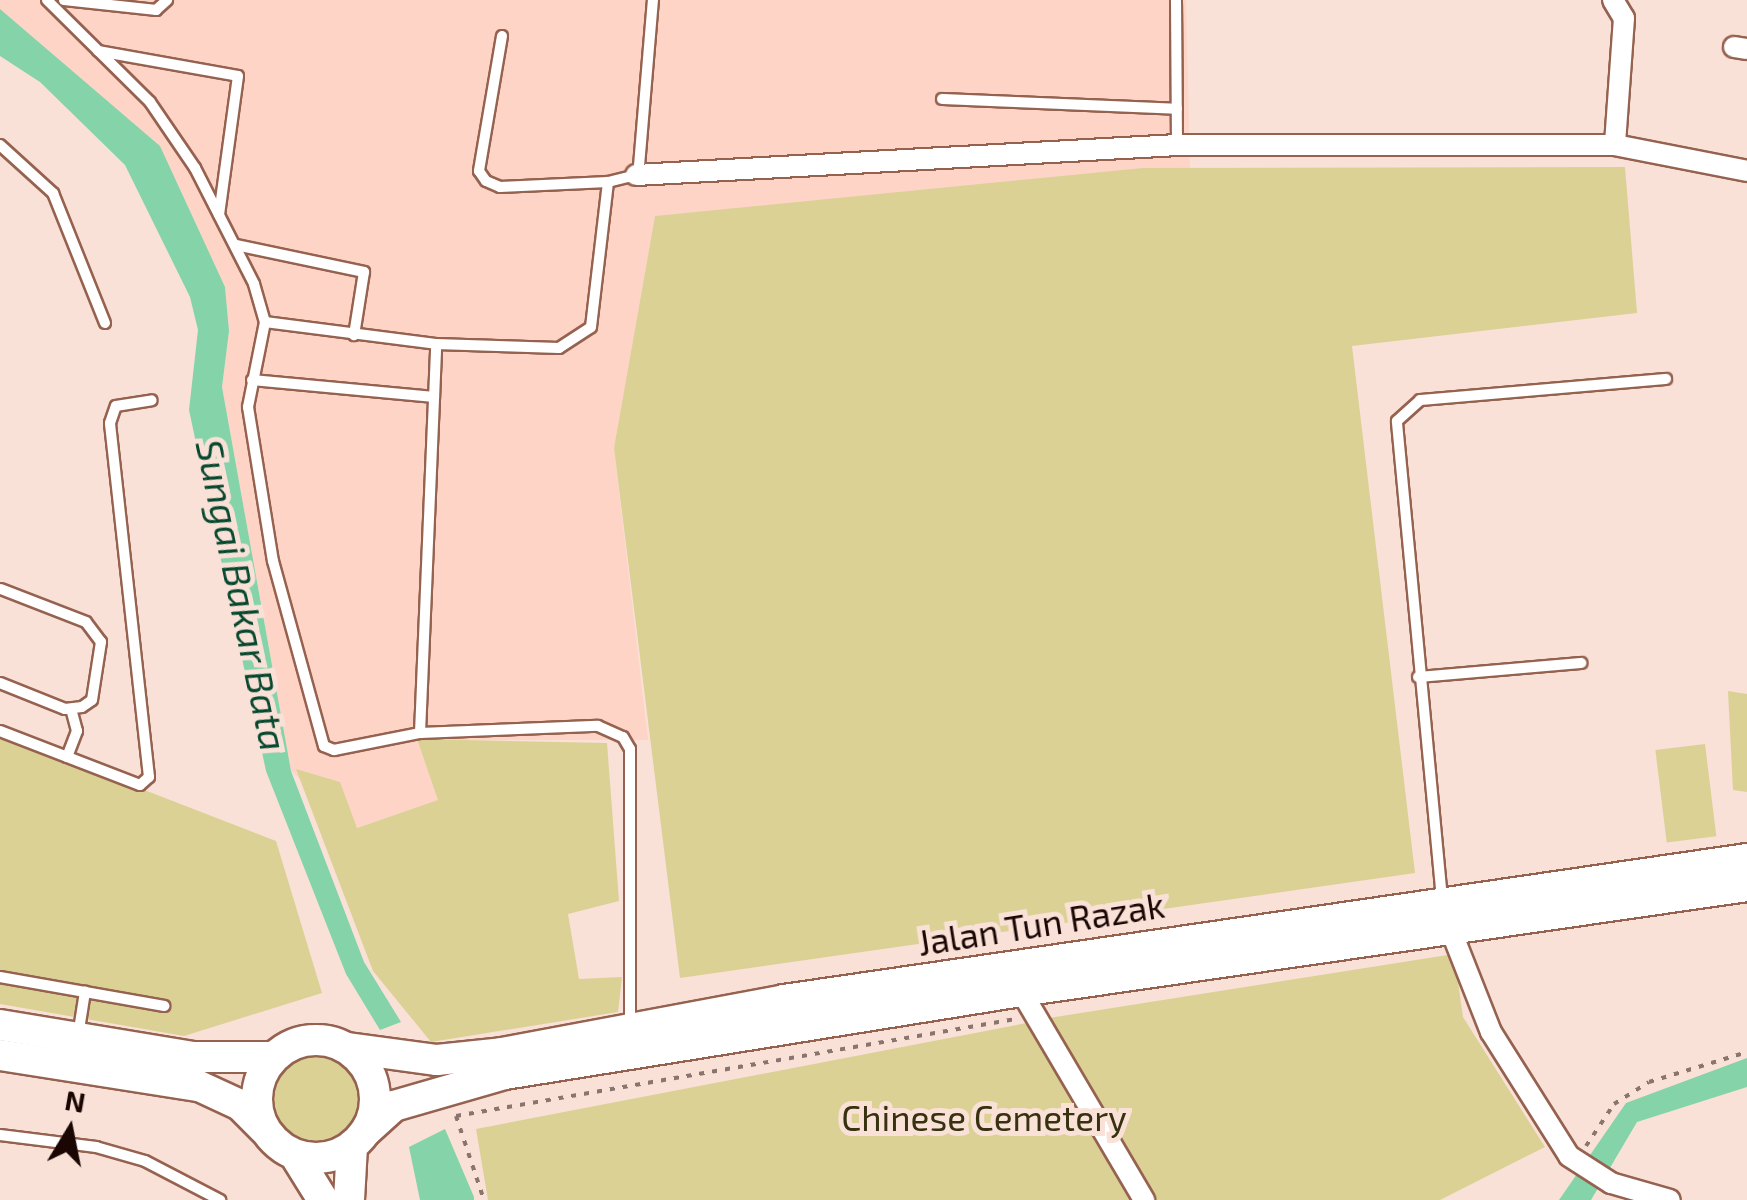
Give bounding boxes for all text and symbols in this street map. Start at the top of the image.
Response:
water label: Sungai Bakar Bata [187,435,297,755]
street label: Jalan Tun Razak [914,883,1168,963]
north arrow [20,1080,120,1180]
text: N [62,1082,88,1119]
park label: Chinese Cemetery [841,1096,1127,1138]

